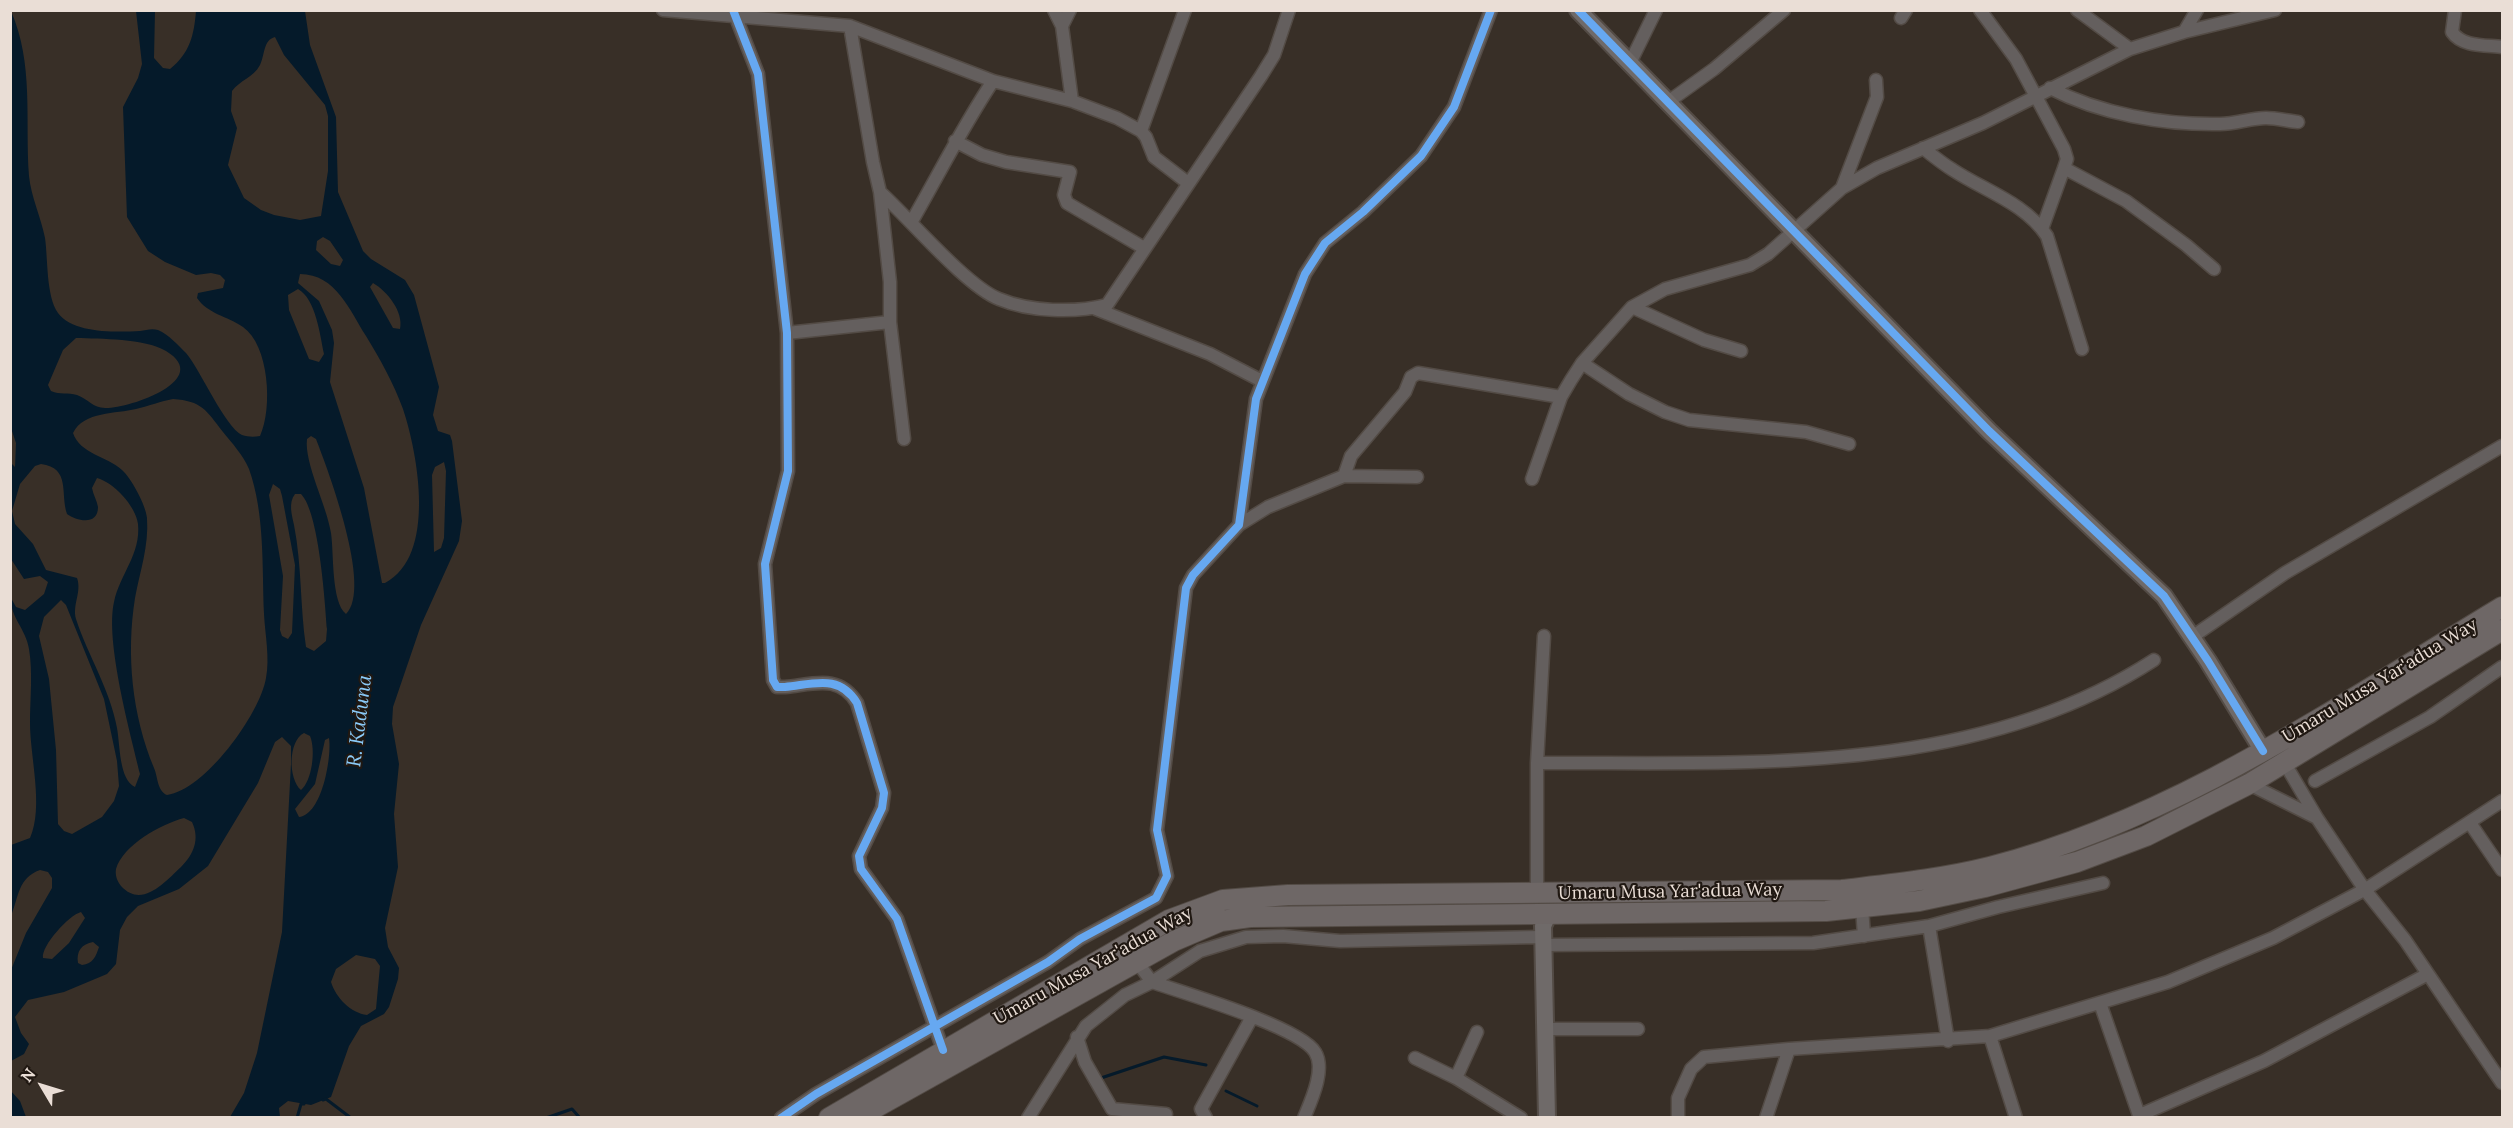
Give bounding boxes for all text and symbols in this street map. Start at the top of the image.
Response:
street label: Umaru Musa Yar'adua Way [2279,614,2481,748]
water label: R. Kaduna [342,674,378,768]
street label: Umaru Musa Yar'adua Way [1558,879,1782,905]
street label: Umaru Musa Yar'adua Way [990,902,1196,1030]
north arrow [12,1056,72,1116]
text: N [16,1064,40,1086]

